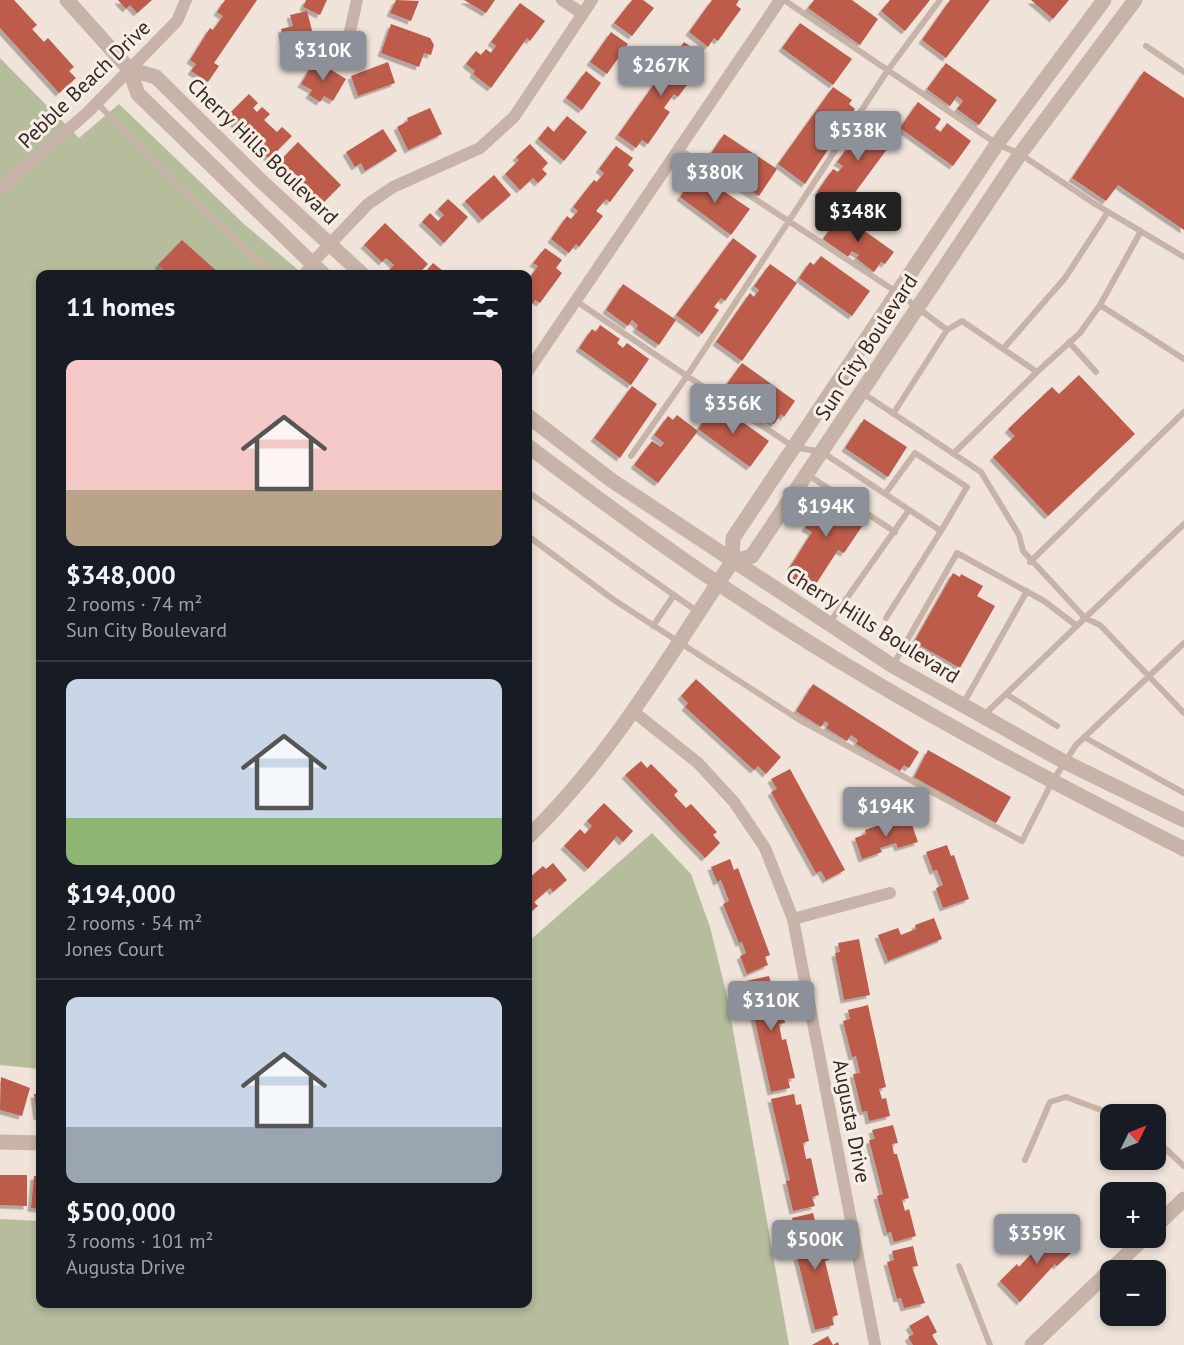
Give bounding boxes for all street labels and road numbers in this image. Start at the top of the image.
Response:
street label: Pebble Beach Drive [12,14,156,154]
street label: Cherry Hills Boulevard [182,72,344,230]
street label: Sun City Boulevard [809,269,923,425]
street label: Cherry Hills Boulevard [781,561,965,689]
street label: Augusta Drive [827,1057,877,1185]

